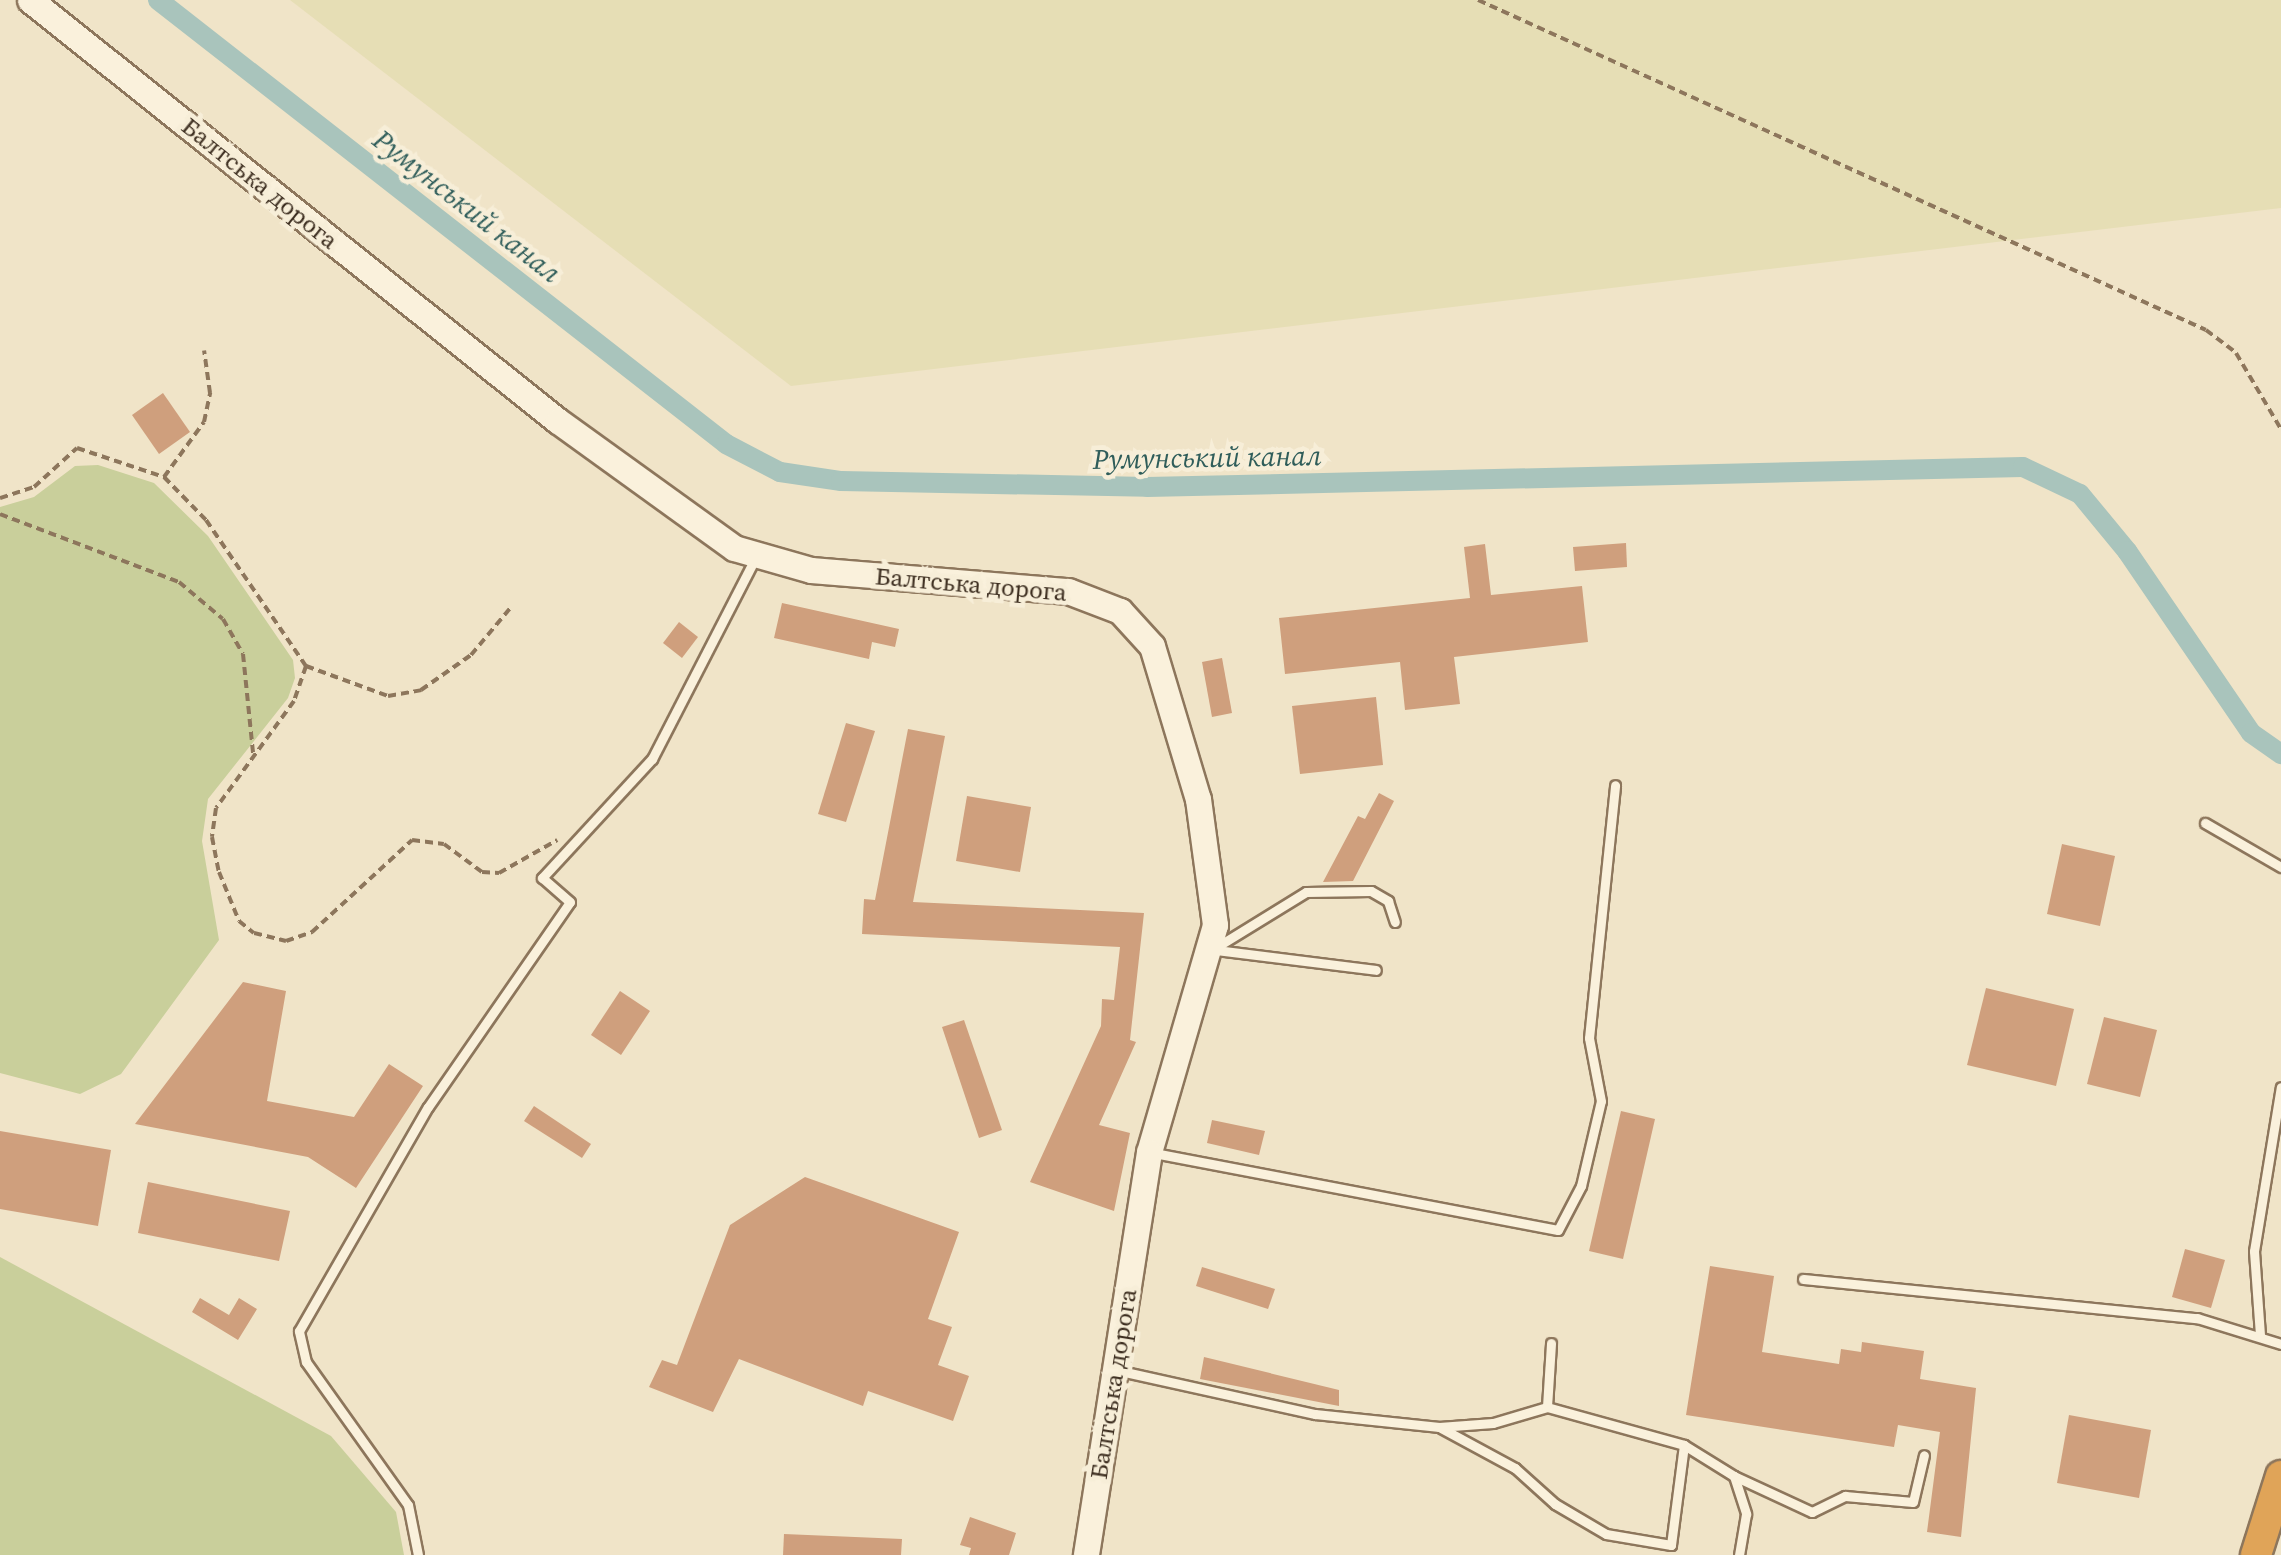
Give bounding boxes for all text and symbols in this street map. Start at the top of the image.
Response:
street label: Балтська дорога [176,111,344,255]
water label: Румунський канал [367,122,567,290]
water label: Румунський канал [1092,438,1322,476]
street label: Балтська дорога [874,561,1068,607]
street label: Балтська дорога [1083,1287,1143,1481]

